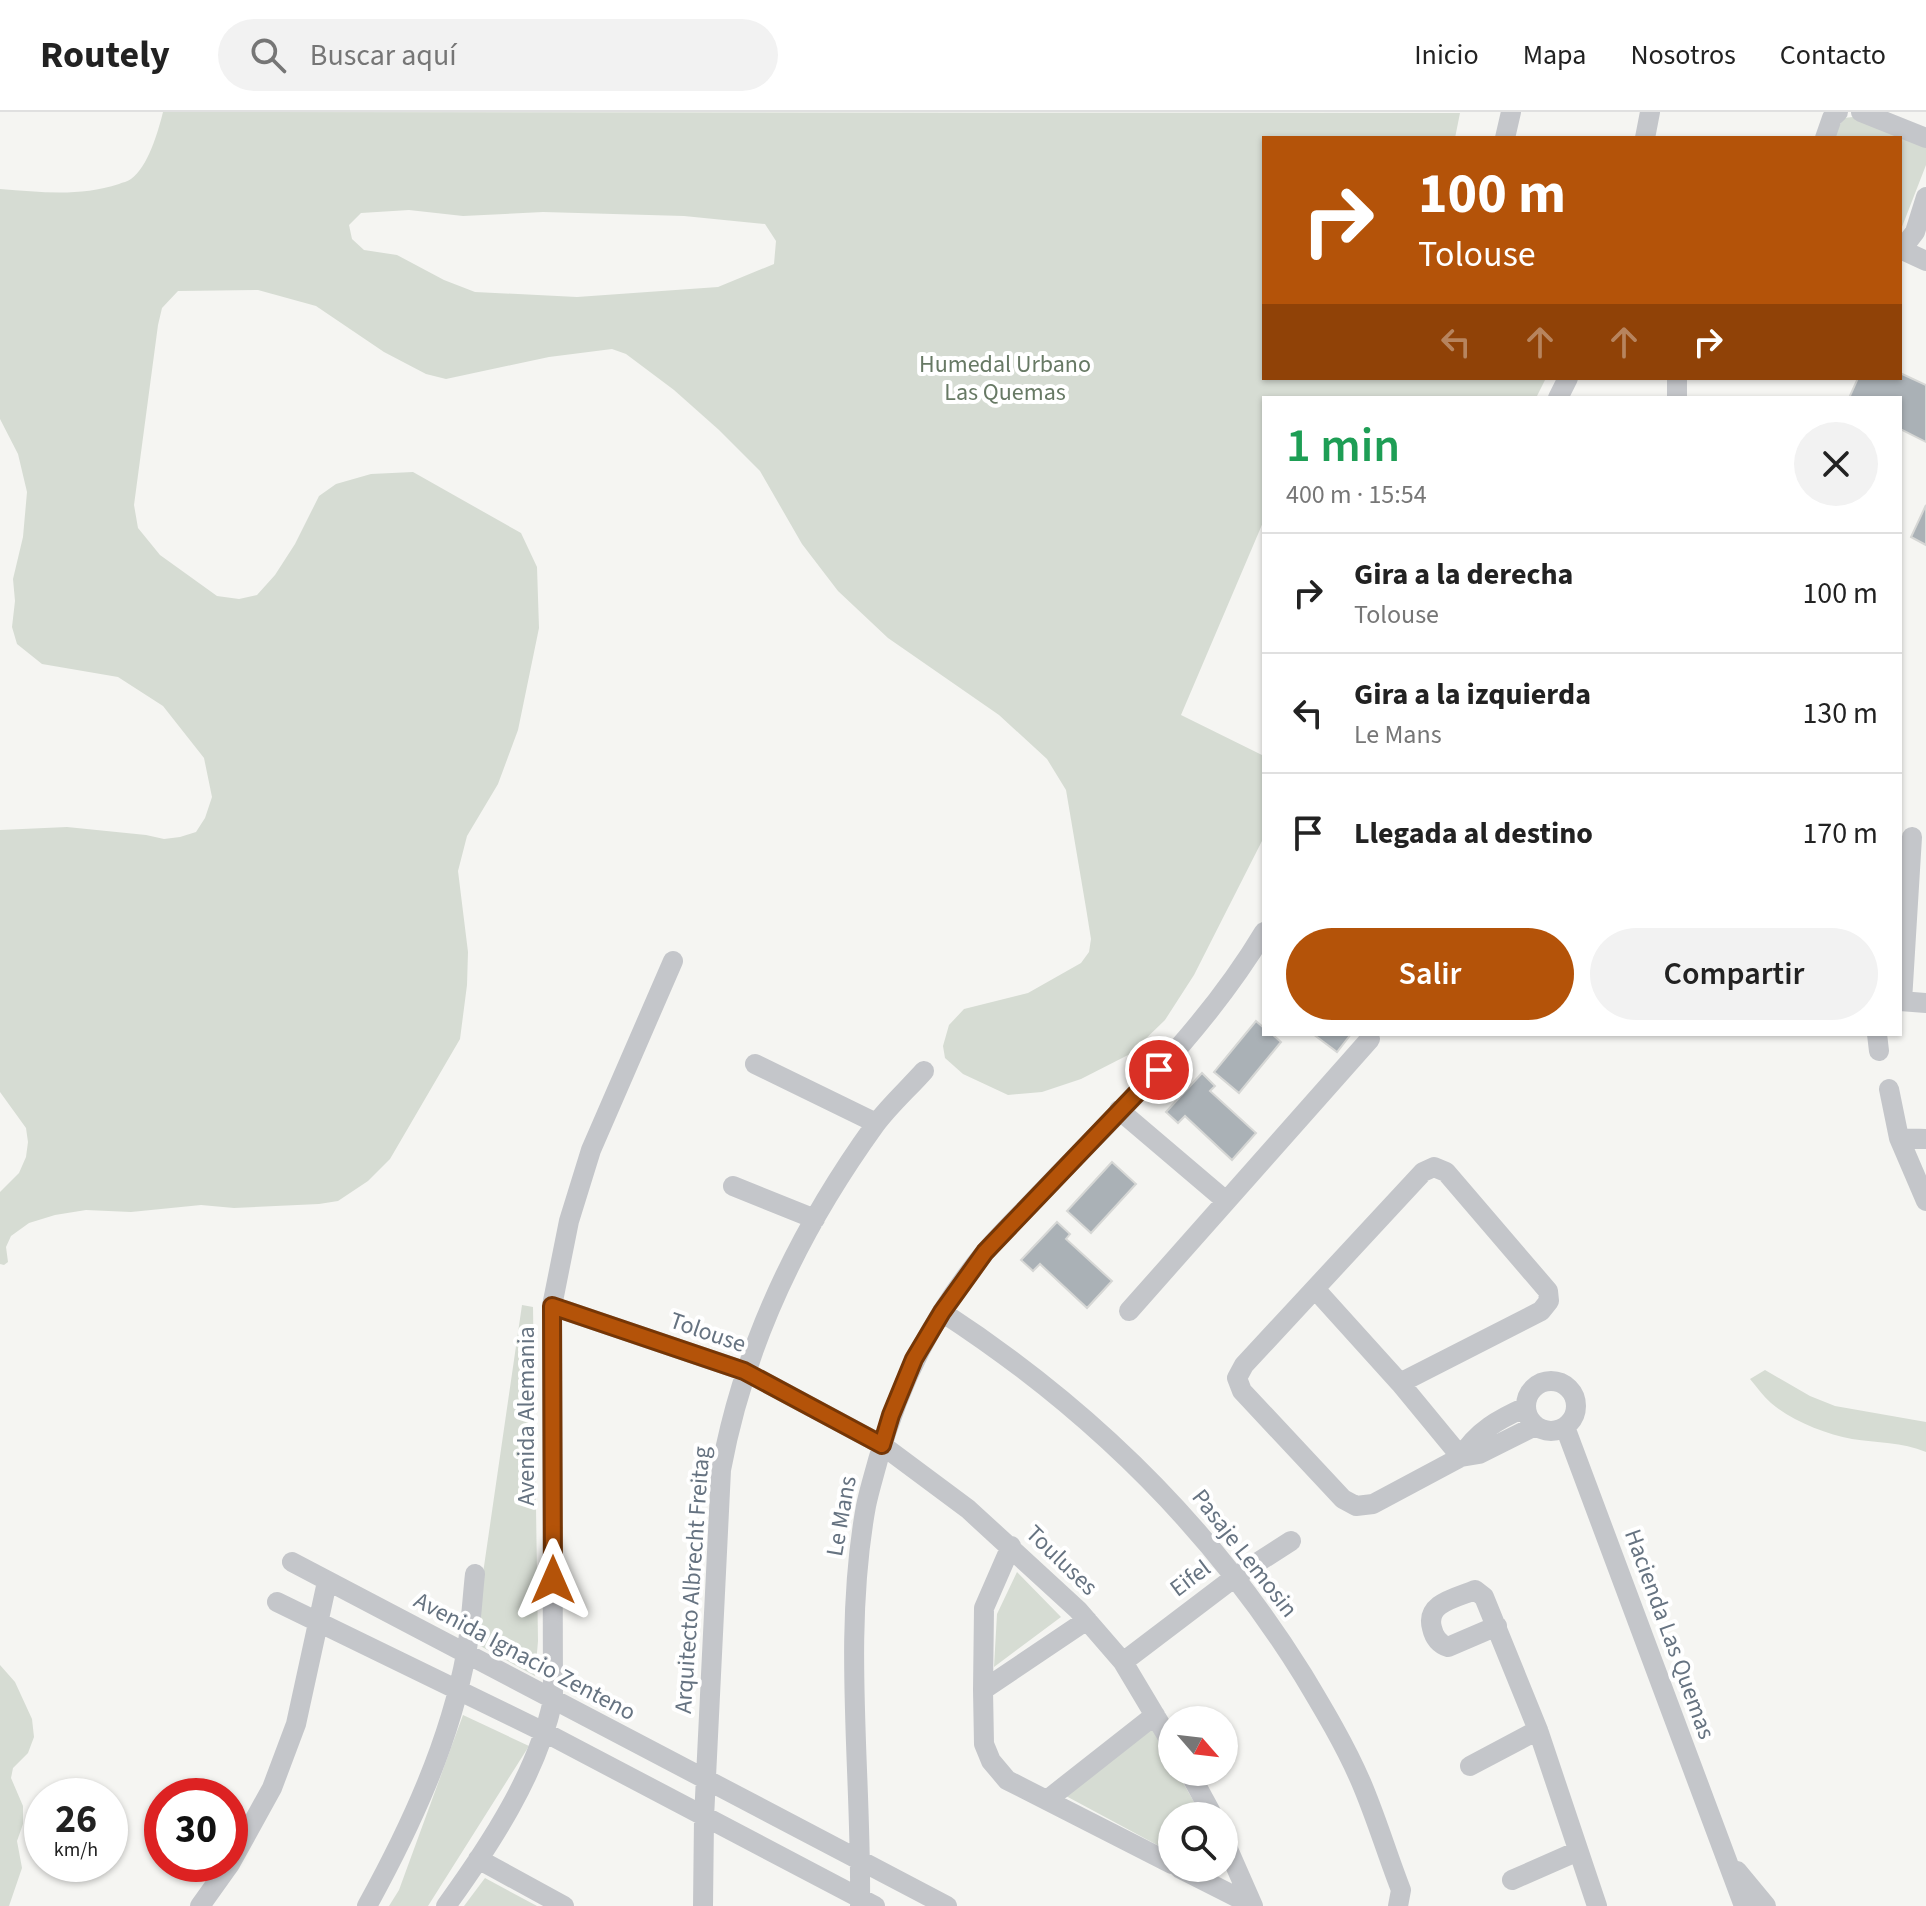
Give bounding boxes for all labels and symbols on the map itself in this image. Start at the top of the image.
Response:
park label: Humedal Urbano Las Quemas [919,347,1091,410]
pin [1125,1036,1193,1104]
street label: Tolouse [665,1303,751,1362]
street label: Avenida Alemania [509,1326,544,1506]
street label: Arquitecto Albrecht Freitag [666,1445,719,1715]
street label: Le Mans [817,1473,866,1559]
street label: Pasaje Lemosin [1183,1482,1306,1625]
street label: Touluses [1018,1517,1106,1604]
street label: Hacienda Las Quemas [1615,1524,1724,1744]
position arrow [511,1538,595,1622]
street label: Eifel [1162,1551,1218,1605]
street label: Avenida Ignacio Zenteno [408,1583,642,1730]
north arrow [1158,1706,1238,1786]
speed limit sign: 30 [144,1778,248,1882]

